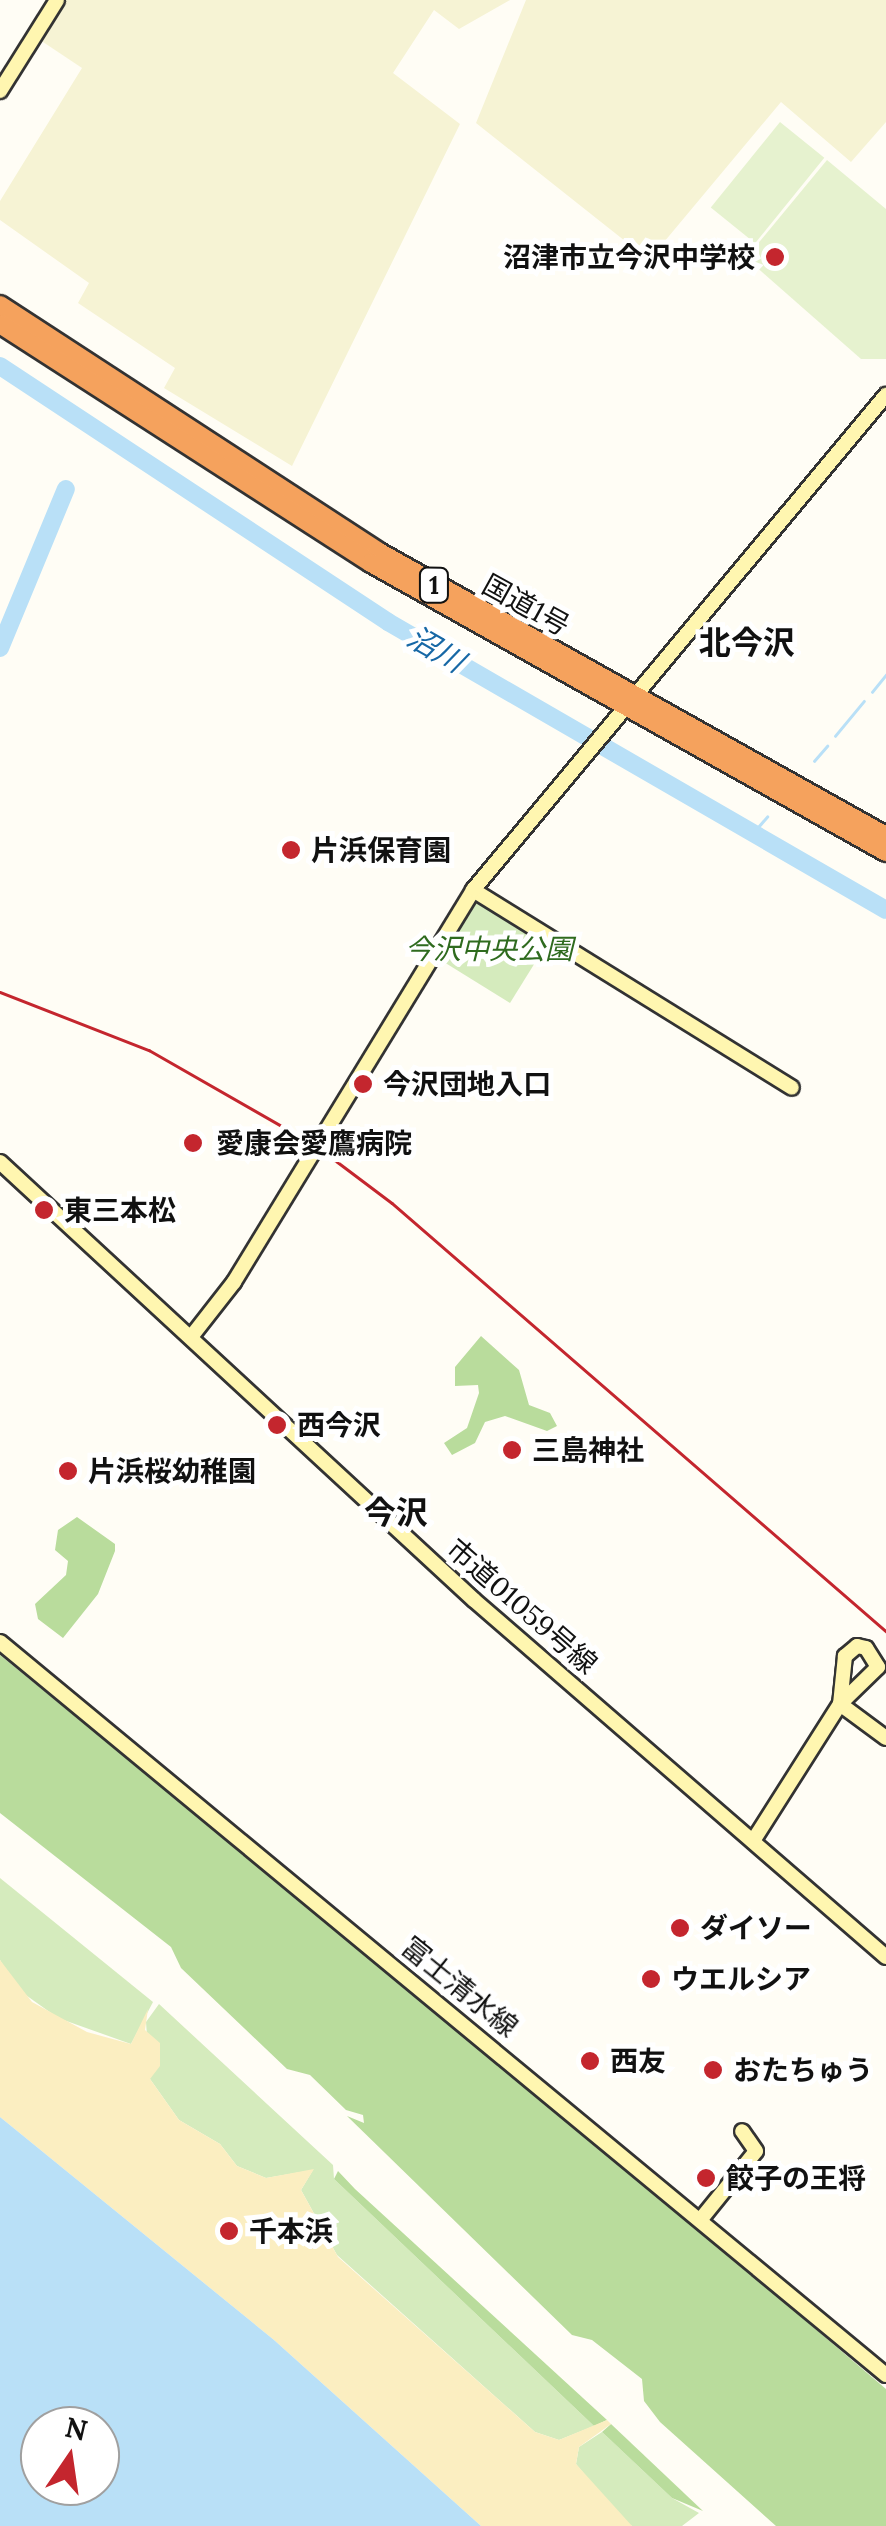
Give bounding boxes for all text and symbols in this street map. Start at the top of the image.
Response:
place label: 沼津市立今沢中学校 [503,240,755,274]
marker: 沼津市立今沢中学校 [764,246,786,268]
road number: 1 [416,565,452,605]
street label: 国道1号 [477,567,575,643]
water label: 沼川 [401,618,471,680]
district label: 北今沢 [699,624,795,662]
place label: 片浜保育園 [311,833,451,867]
marker: 片浜保育園 [280,839,302,861]
park label: 今沢中央公園 [405,932,573,966]
place label: 今沢団地入口 [383,1067,551,1101]
marker: 今沢団地入口 [352,1073,374,1095]
place label: 愛康会愛鷹病院 [216,1126,412,1160]
marker: 愛康会愛鷹病院 [180,1130,206,1156]
place label: 東三本松 [64,1193,176,1227]
marker: 東三本松 [33,1199,55,1221]
place label: 西今沢 [297,1408,381,1442]
marker: 西今沢 [266,1414,288,1436]
place label: 三島神社 [532,1433,644,1467]
marker: 三島神社 [501,1439,523,1461]
place label: 片浜桜幼稚園 [88,1454,256,1488]
marker: 片浜桜幼稚園 [57,1460,79,1482]
district label: 今沢 [364,1494,428,1532]
street label: 市道01059号線 [440,1532,604,1680]
place label: ダイソー [700,1911,812,1945]
marker: ダイソー [669,1917,691,1939]
street label: 富士清水線 [395,1930,525,2044]
place label: ウエルシア [671,1962,811,1996]
marker: ウエルシア [640,1968,662,1990]
place label: 西友 [610,2044,666,2078]
marker: 西友 [579,2050,601,2072]
place label: おたちゅう [733,2053,873,2087]
marker: おたちゅう [702,2059,724,2081]
place label: 餃子の王将 [726,2161,866,2195]
marker: 餃子の王将 [695,2167,717,2189]
place label: 千本浜 [249,2214,333,2248]
marker: 千本浜 [218,2220,240,2242]
north arrow [20,2406,120,2506]
text: N [62,2409,91,2449]

